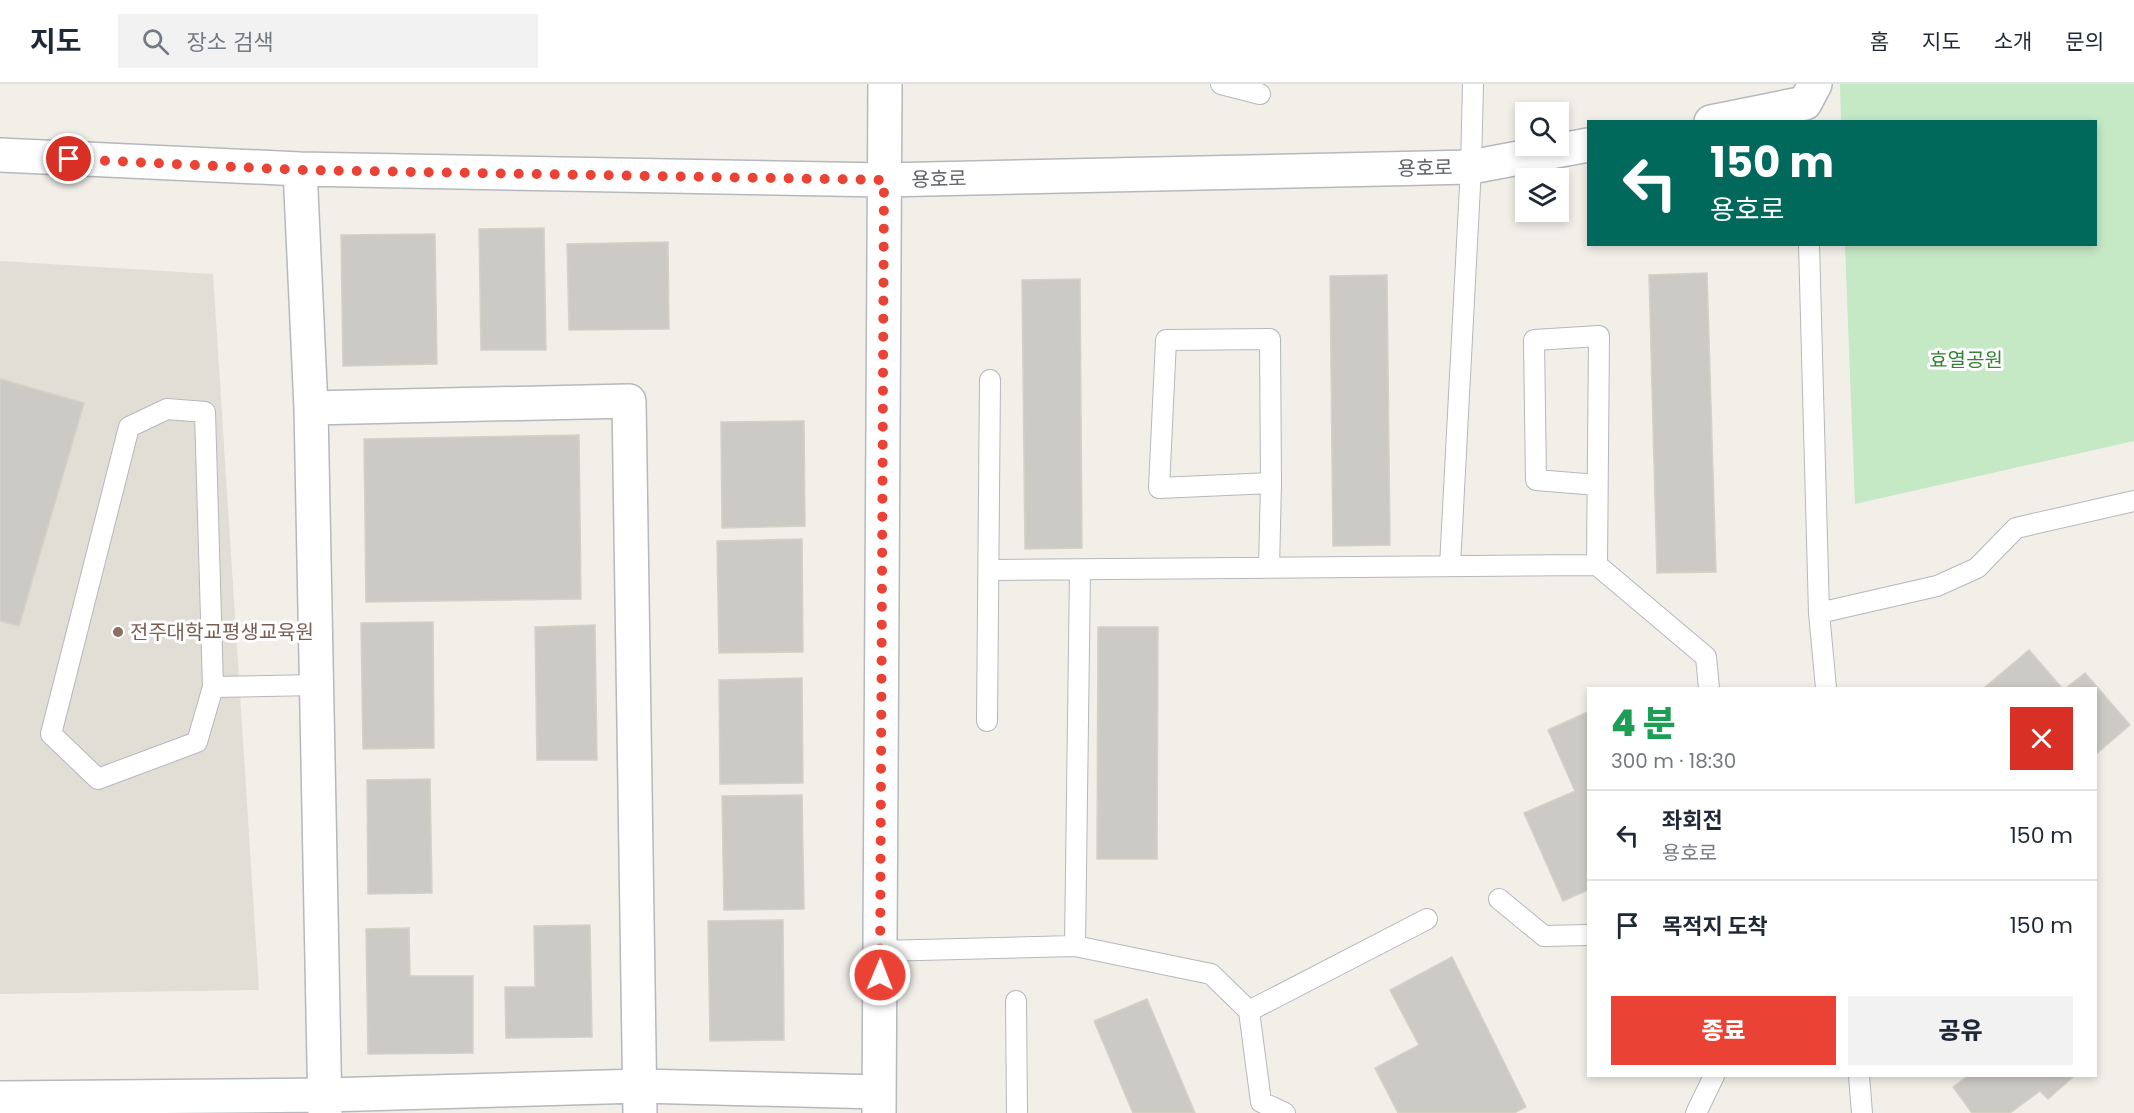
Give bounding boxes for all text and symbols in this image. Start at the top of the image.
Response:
search box [118,14,538,68]
text: 지도 [30,22,82,61]
icon: search [139,25,172,58]
text: 장소 검색 [187,27,273,58]
text: 홈 [1870,27,1889,56]
text: 지도 [1922,27,1961,56]
text: 소개 [1994,27,2032,56]
text: 문의 [2065,27,2104,56]
map controls [1515,102,1569,222]
button: search [1515,102,1569,156]
pin [43,133,94,184]
text: 150 m [1710,133,1834,192]
icon: arrive [52,142,85,175]
icon: left [1611,144,1689,222]
street label: 용호로 [1397,154,1453,182]
street label: 용호로 [911,165,967,193]
button: layers [1515,168,1569,222]
text: 용호로 [1710,191,1785,228]
park label: 효열공원 [1929,346,2003,374]
place label: 전주대학교평생교육원 [130,618,314,646]
marker: 전주대학교평생교육원 [111,625,125,639]
text: 4 분 [1611,698,1676,749]
button: close [2010,707,2073,770]
text: 300 m · 18:30 [1611,747,1736,775]
text: 좌회전 [1662,805,1723,836]
icon: left [1611,819,1644,852]
text: 150 m [2010,820,2073,851]
text: 용호로 [1662,839,1717,867]
icon: arrive [1611,909,1644,942]
text: 150 m [2010,910,2073,941]
text: 목적지 도착 [1662,911,1768,942]
position arrow [848,943,912,1007]
button: 종료 [1611,996,1836,1065]
button: 공유 [1848,996,2073,1065]

